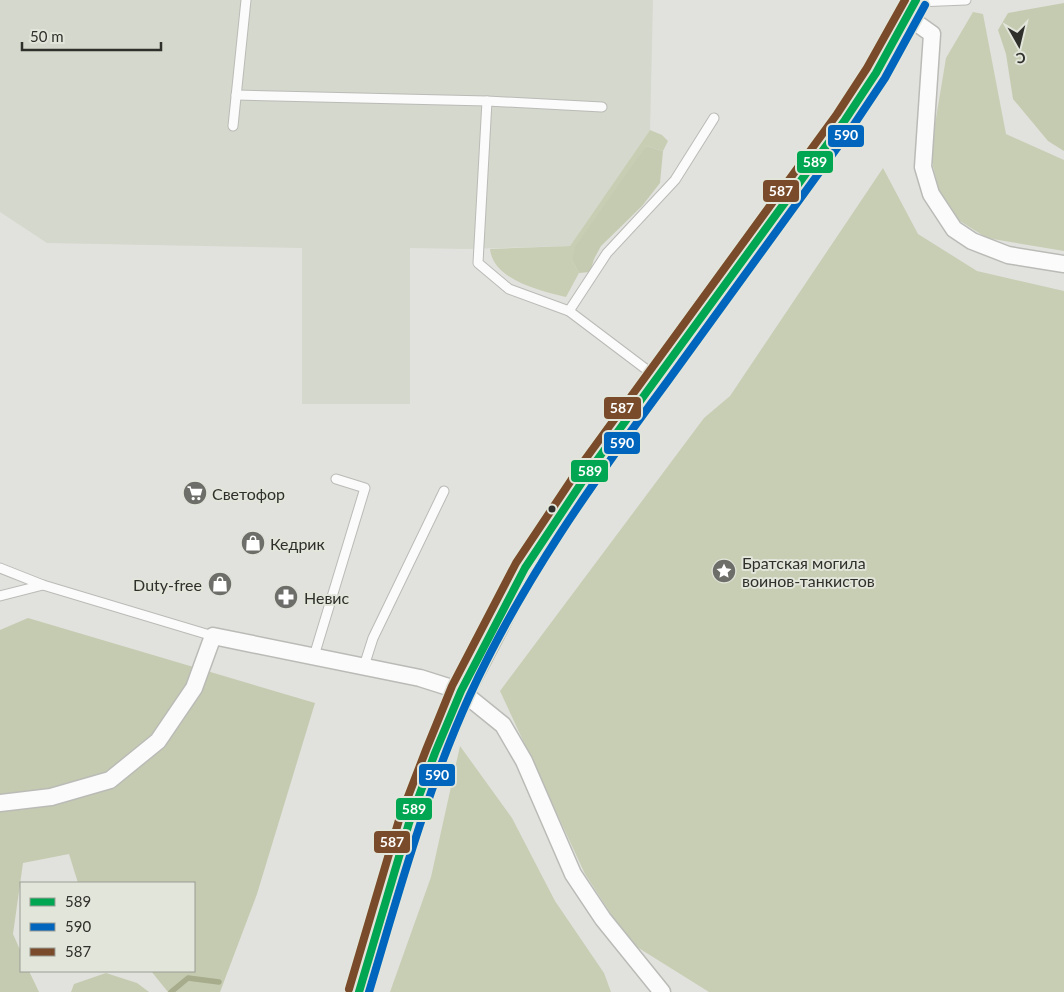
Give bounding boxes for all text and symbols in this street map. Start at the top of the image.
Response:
scale bar [22,20,161,52]
north arrow [994,20,1044,70]
text: 50 m [30,27,64,45]
text: С [1014,49,1027,68]
line badge: 590 [827,124,865,148]
text: 590 [834,126,858,143]
line badge: 589 [796,150,834,174]
text: 589 [803,153,827,170]
line badge: 587 [762,179,800,203]
text: 587 [769,182,793,199]
line badge: 587 [603,396,642,420]
text: 587 [610,399,634,416]
line badge: 590 [603,431,641,455]
text: 590 [610,434,634,451]
line badge: 589 [570,459,609,483]
text: 589 [578,462,602,479]
supermarket icon: Светофор [182,480,208,506]
place label: Светофор [212,484,285,503]
unlabelled marker [547,504,557,514]
shop icon: Кедрик [240,530,266,556]
place label: Кедрик [270,534,326,553]
place label: Братская могила воинов-танкистов [742,553,875,590]
place icon: Братская могила воинов-танкистов [711,558,737,584]
shop icon: Duty-free [207,571,233,597]
place label: Duty-free [133,575,202,594]
pharmacy icon: Невис [273,584,299,610]
place label: Невис [304,588,350,607]
line badge: 590 [418,763,456,787]
text: 590 [425,766,449,783]
line badge: 589 [395,797,433,821]
text: 589 [402,800,426,817]
line badge: 587 [373,830,411,854]
text: 587 [380,833,404,850]
legend [20,882,195,972]
text: 589 [65,892,91,910]
text: 590 [65,917,91,935]
text: 587 [65,942,91,960]

